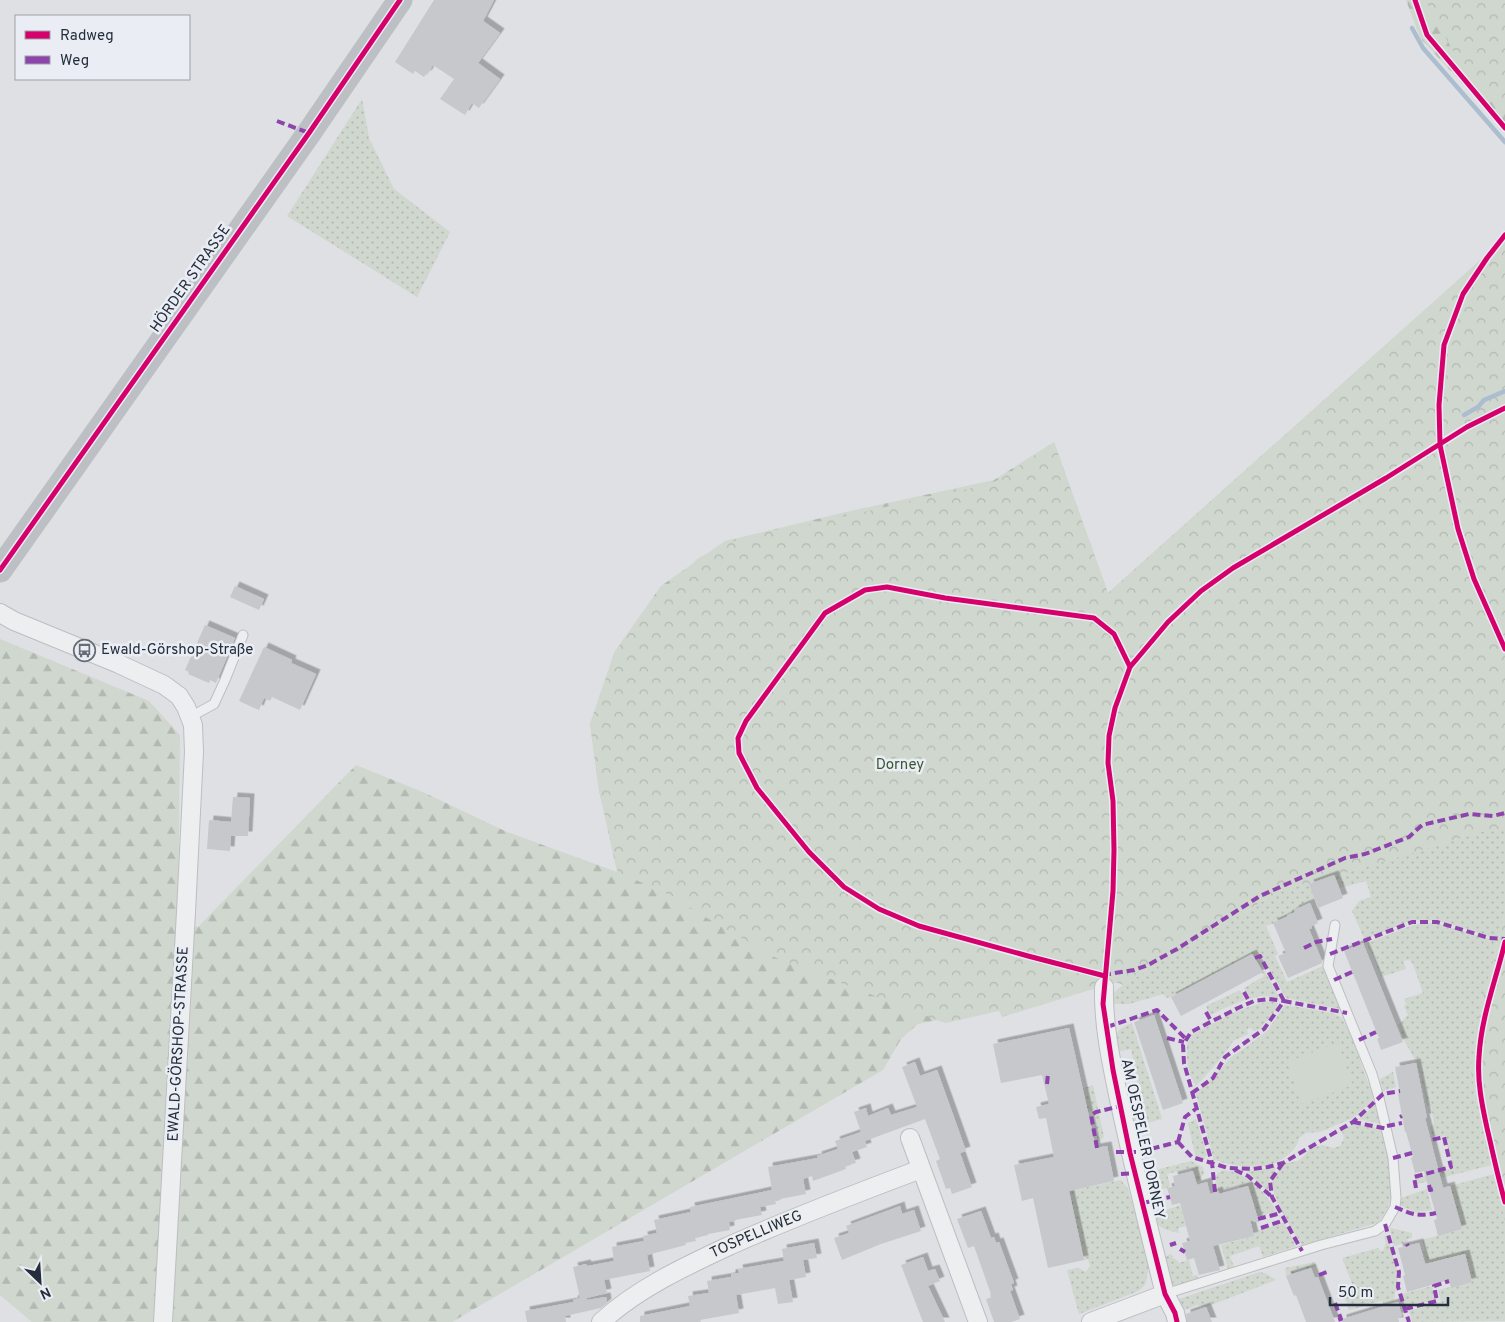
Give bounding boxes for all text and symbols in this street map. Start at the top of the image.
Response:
legend [15,15,190,80]
text: Radweg [60,27,114,46]
text: Weg [60,52,89,71]
street label: HÖRDER STRASSE [146,221,235,337]
bus stop icon: Ewald-Görshop-Straße [73,638,97,662]
place label: Ewald-Görshop-Straße [101,641,253,660]
park label: Dorney [876,756,924,775]
street label: EWALD-GÖRSHOP-STRASSE [163,946,194,1142]
street label: AM OESPELER DORNEY [1116,1057,1168,1221]
street label: TOSPELLIWEG [707,1206,805,1263]
north arrow [15,1257,65,1307]
scale bar [1330,1274,1448,1306]
text: N [37,1283,53,1302]
text: 50 m [1338,1284,1373,1303]

